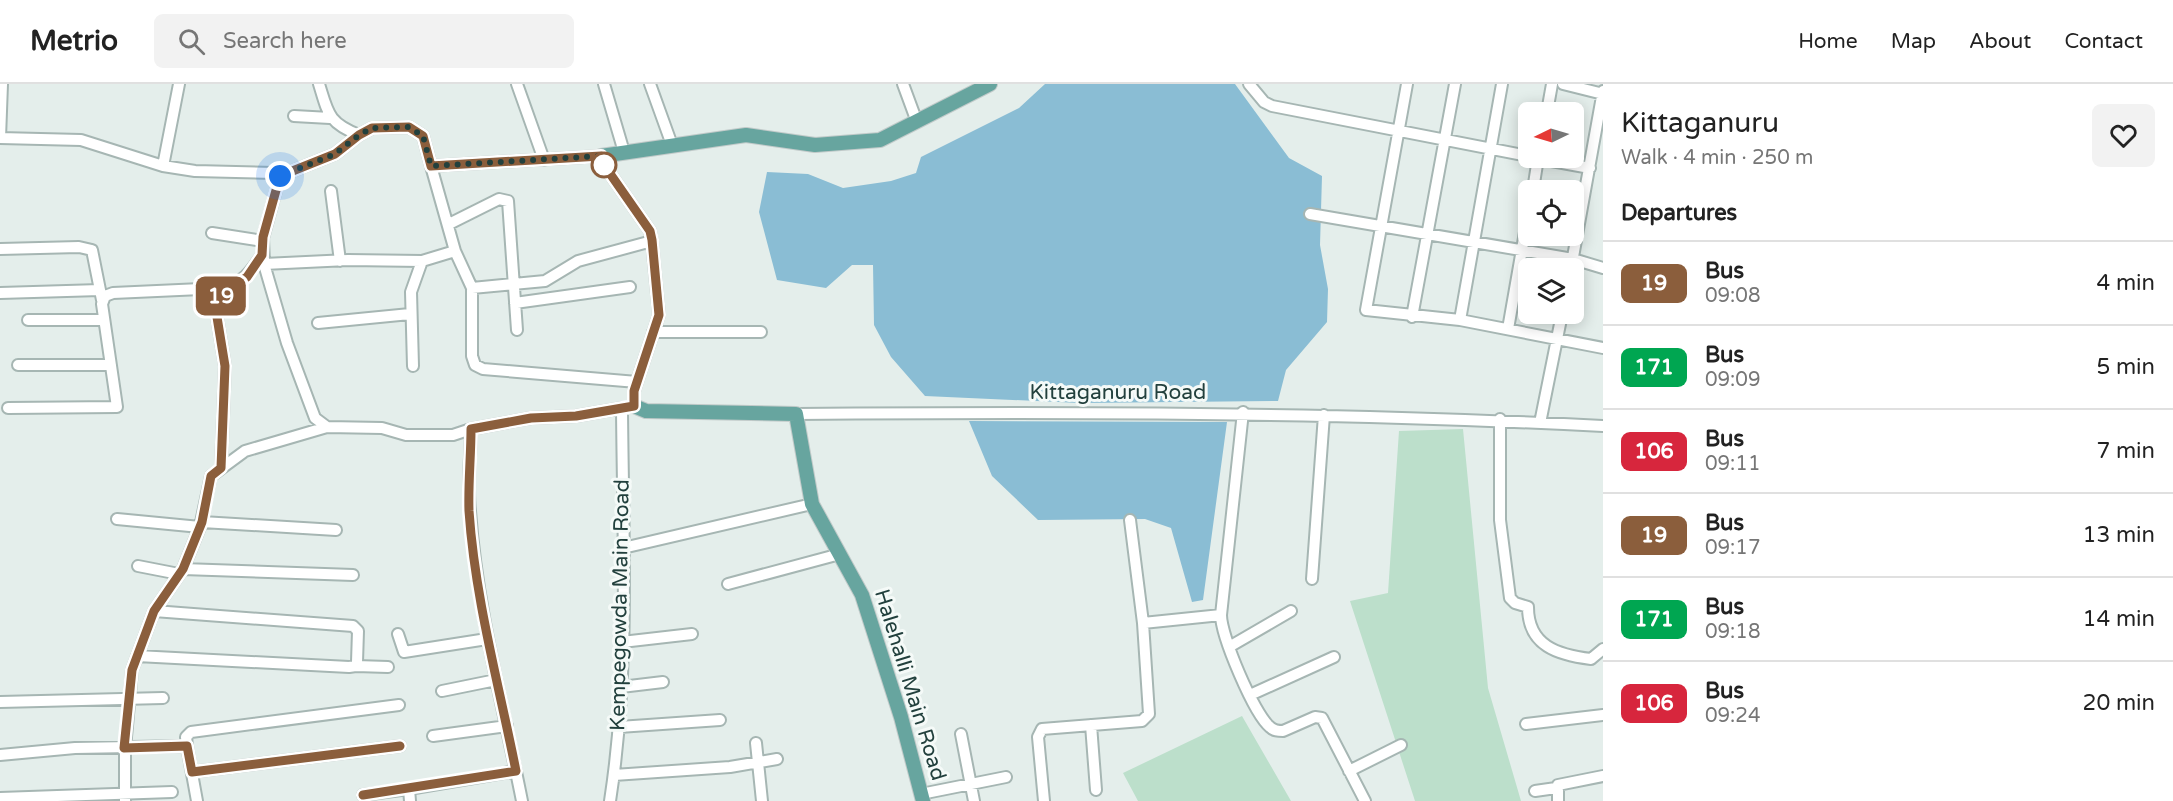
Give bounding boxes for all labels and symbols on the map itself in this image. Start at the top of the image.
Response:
north arrow [1518,102,1584,168]
unlabelled marker [591,152,617,178]
your location [265,161,295,191]
line badge: 19 [194,276,248,316]
street label: Kittaganuru Road [1030,380,1206,405]
street label: Kempegowda Main Road [605,479,635,731]
street label: Halehalli Main Road [869,586,951,784]

